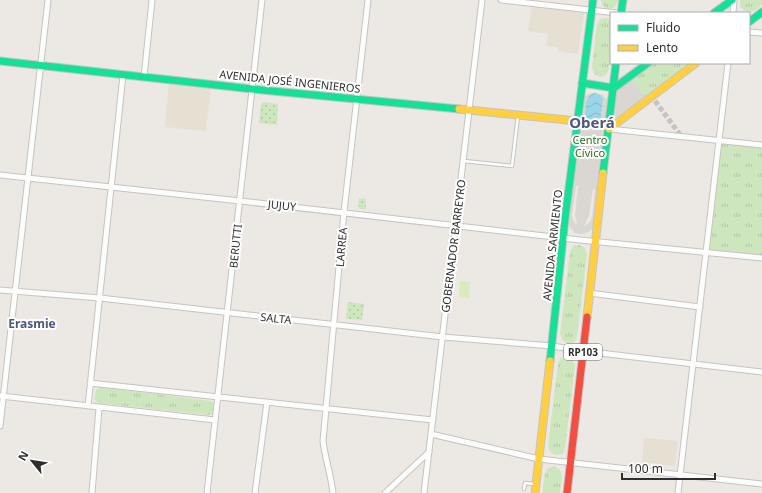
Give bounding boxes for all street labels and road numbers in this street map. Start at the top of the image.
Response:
street label: AVENIDA JOSÉ INGENIEROS [219,66,361,96]
street label: GOBERNADOR BARREYRO [437,179,469,313]
street label: AVENIDA SARMIENTO [539,189,565,301]
street label: JUJUY [266,196,298,214]
street label: BERUTTI [225,223,245,269]
street label: LARREA [332,226,350,267]
street label: SALTA [260,309,293,327]
road number: RP103 [564,344,602,360]

